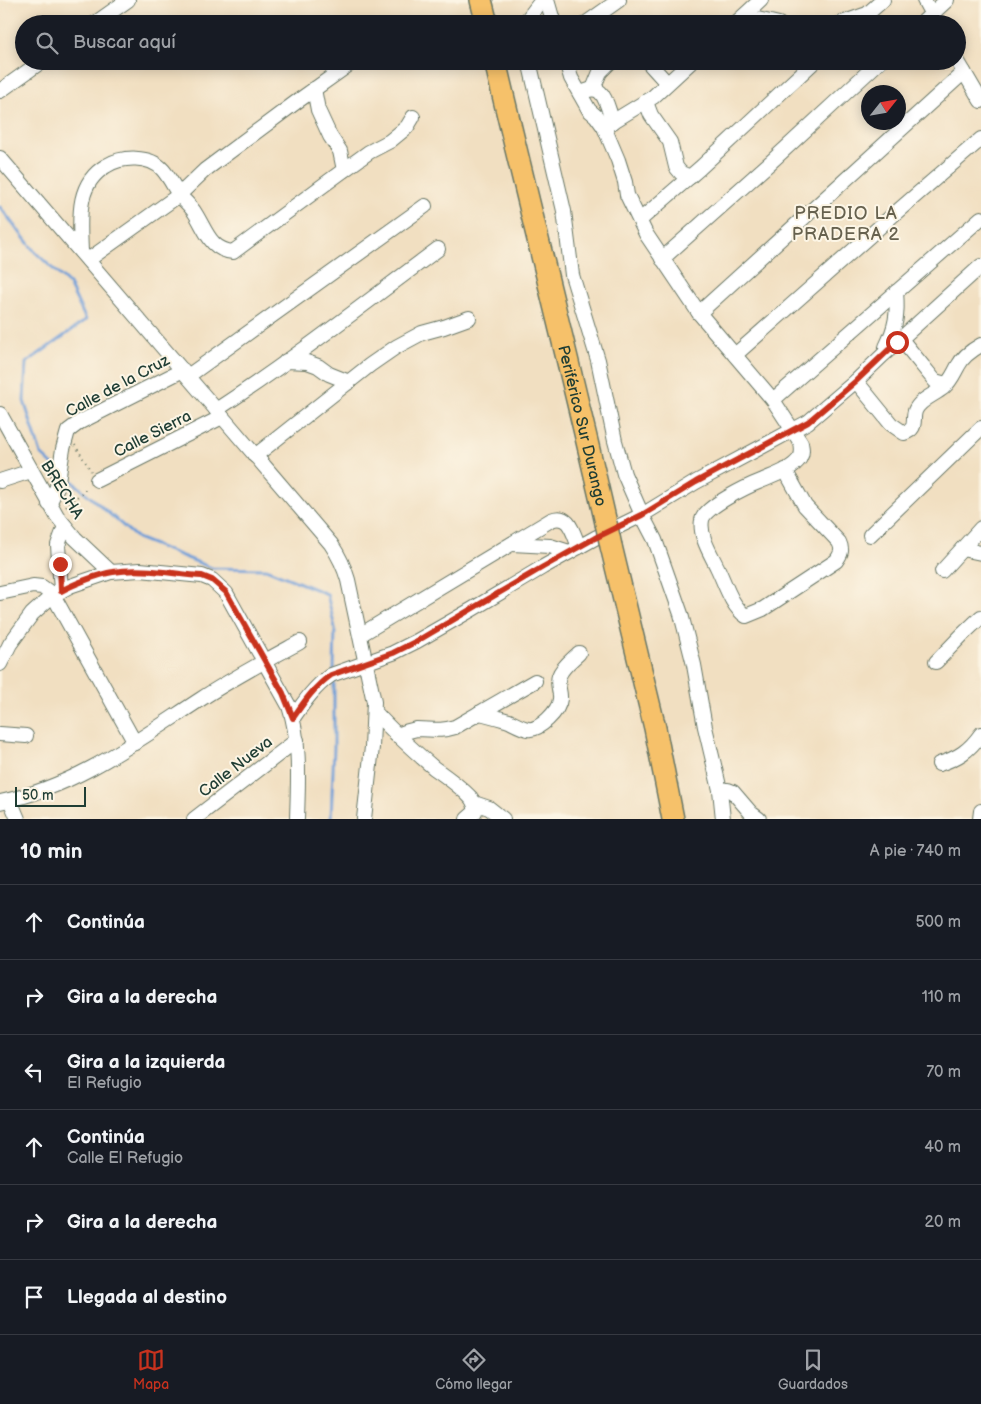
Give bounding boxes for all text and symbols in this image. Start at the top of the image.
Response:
search box [15,15,966,70]
icon: search [33,29,61,57]
text: Buscar aquí [73,31,176,54]
north arrow [861,85,906,130]
district label: PREDIO LA PRADERA 2 [792,203,900,245]
route start [886,331,909,354]
street label: Periférico Sur Durango [553,343,610,508]
street label: Calle de la Cruz [63,351,173,422]
street label: Calle Sierra [111,407,194,462]
street label: BRECHA [36,457,87,523]
route end [49,553,72,576]
street label: Calle Nueva [195,733,277,802]
scale bar [15,784,86,807]
text: 50 m [22,787,54,804]
text: 10 min [20,839,82,864]
text: A pie · 740 m [870,842,961,861]
icon: ahead [20,908,48,936]
text: Continúa [67,911,145,934]
text: 500 m [915,913,961,932]
icon: right [20,983,48,1011]
text: Gira a la derecha [67,986,217,1009]
text: 110 m [922,988,961,1007]
text: Gira a la izquierda [67,1051,225,1074]
icon: left [20,1058,48,1086]
text: 70 m [926,1063,961,1082]
text: El Refugio [67,1074,142,1093]
text: Continúa [67,1126,145,1149]
icon: ahead [20,1133,48,1161]
text: 40 m [924,1138,961,1157]
text: Calle El Refugio [67,1149,183,1168]
icon: right [20,1208,48,1236]
text: Gira a la derecha [67,1211,217,1234]
text: 20 m [925,1213,961,1232]
icon: arrive [20,1283,48,1311]
text: Llegada al destino [67,1286,227,1309]
tab: Mapa [133,1346,169,1393]
tab: Cómo llegar [435,1346,512,1393]
tab: Guardados [778,1346,848,1393]

